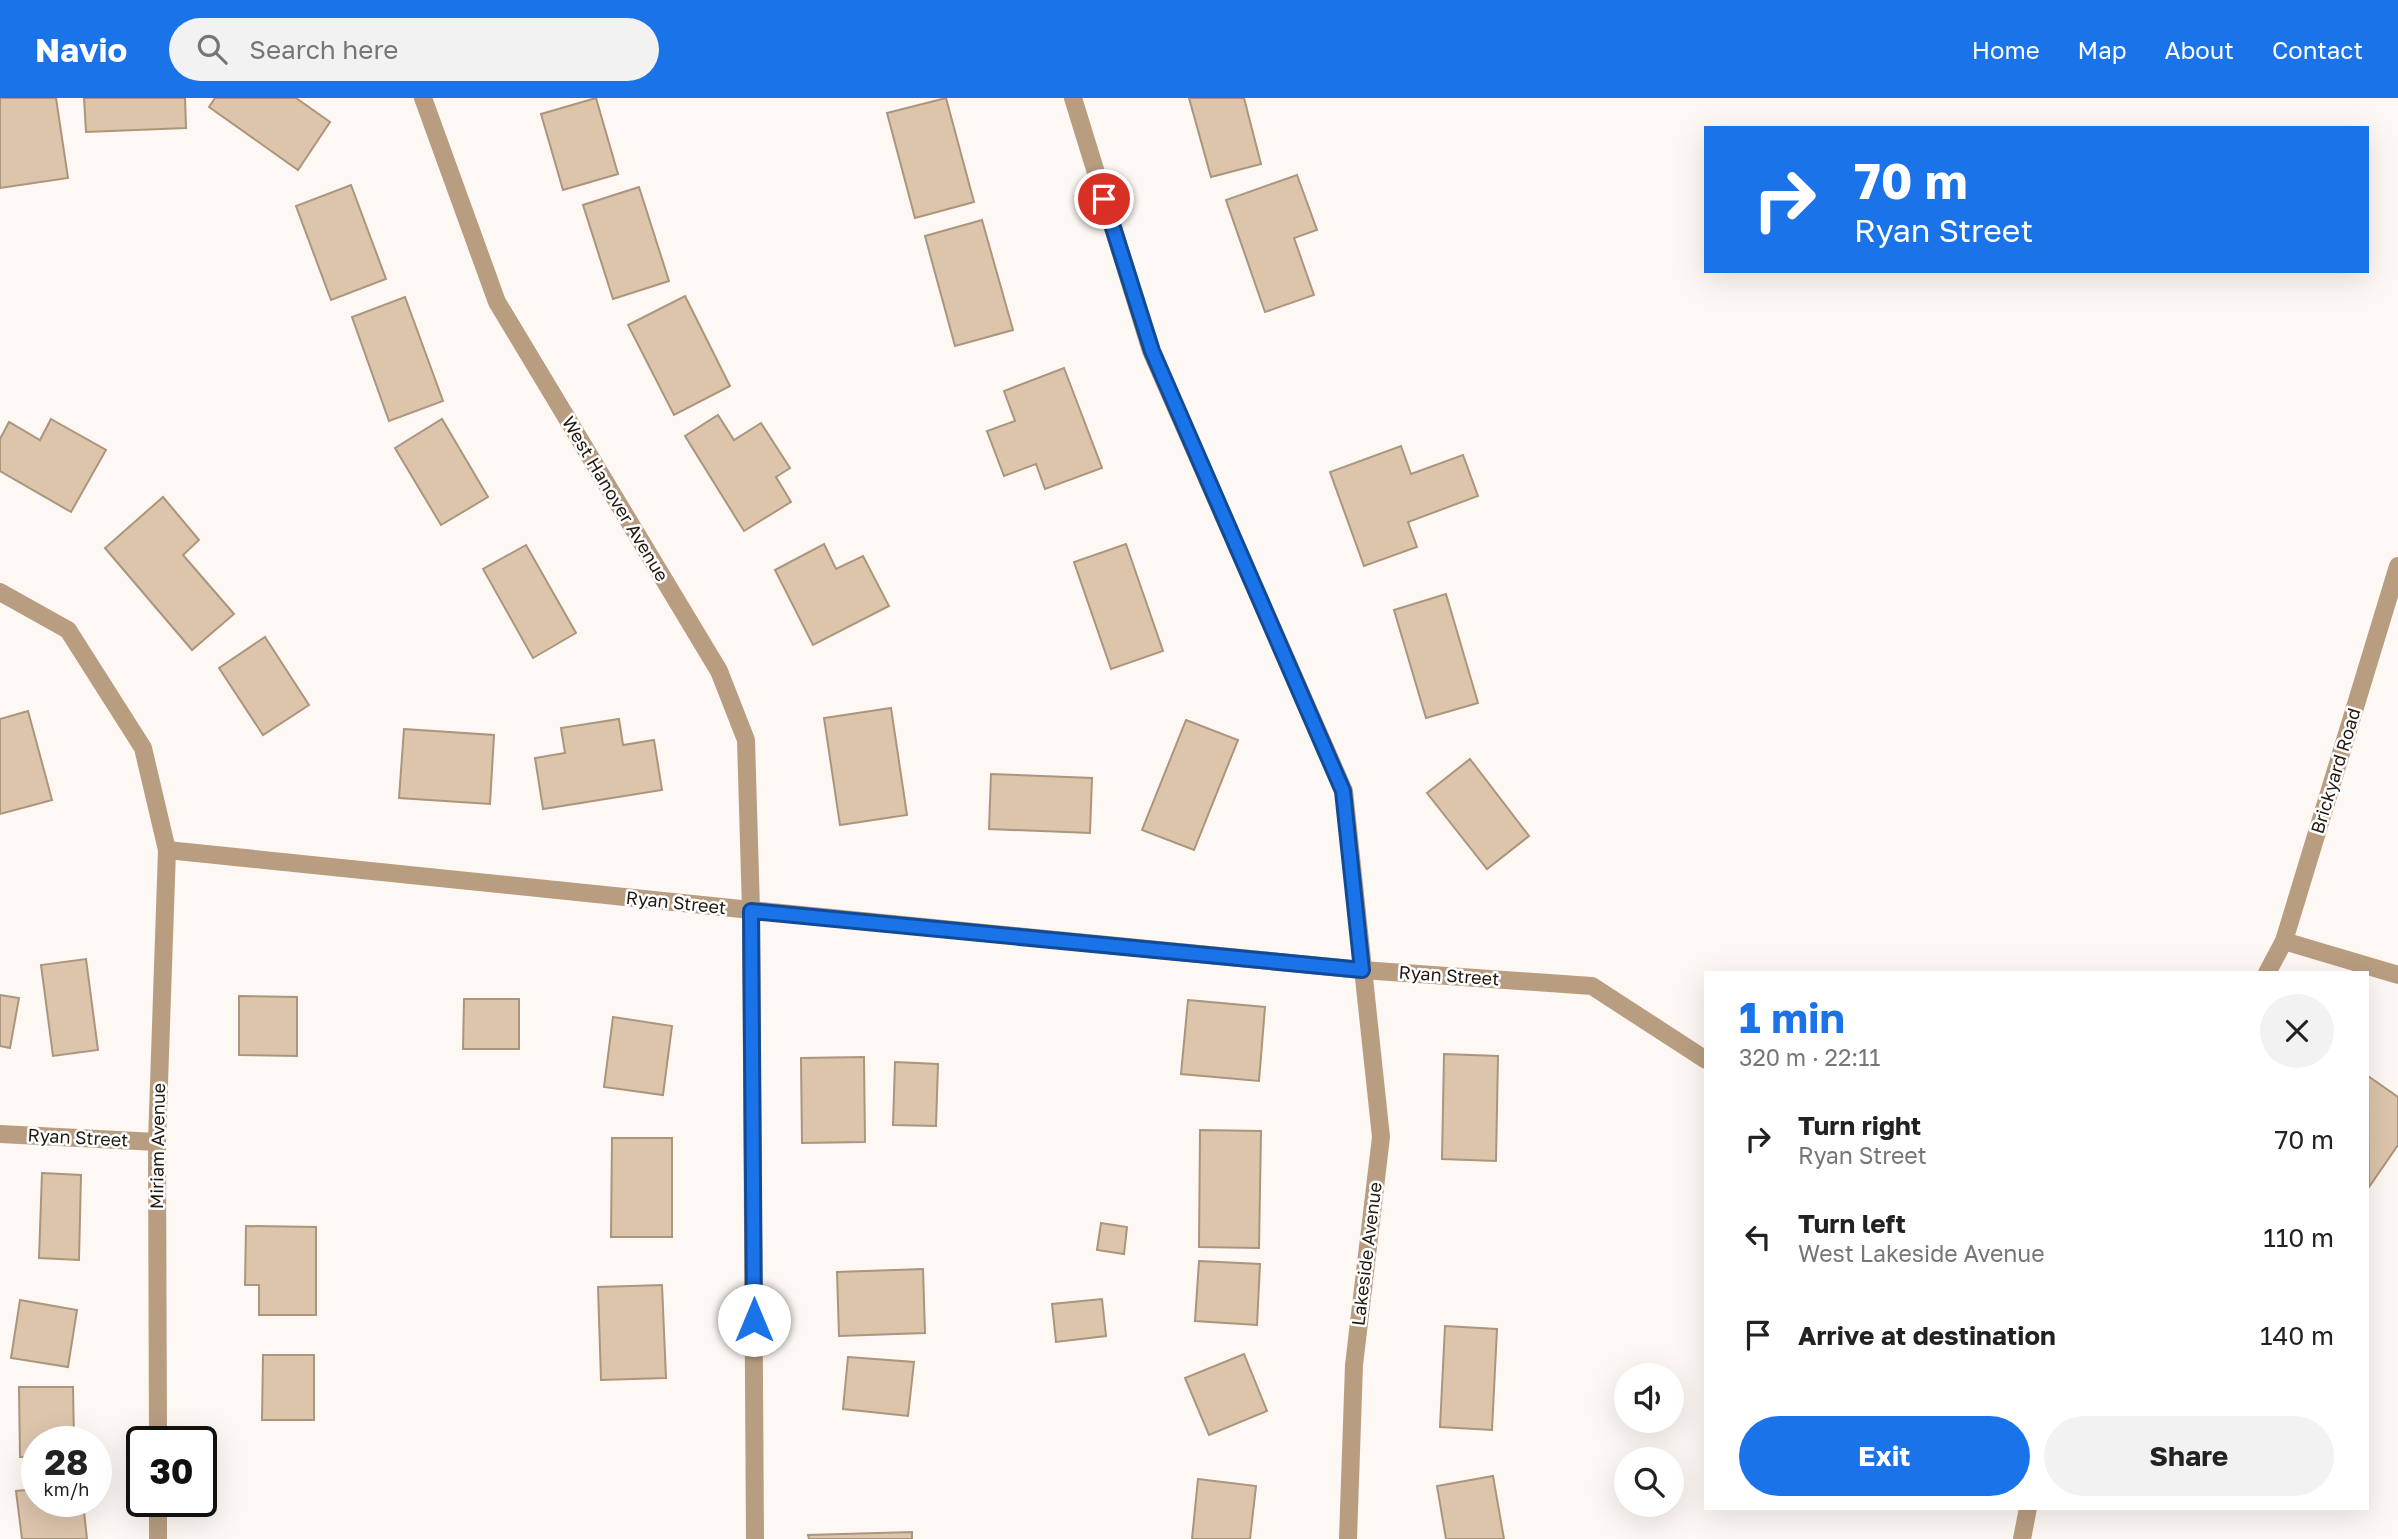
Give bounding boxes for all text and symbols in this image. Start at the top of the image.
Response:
search box [169,18,659,81]
text: Navio [35,30,127,69]
icon: search [193,30,231,68]
text: Search here [249,34,398,65]
text: Home [1972,35,2040,64]
text: Map [2078,35,2127,64]
text: About [2165,35,2234,64]
text: Contact [2272,35,2363,64]
text: 70 m [1854,151,1968,210]
icon: right [1739,154,1830,245]
pin [1074,169,1134,229]
icon: arrive [1085,180,1123,218]
text: Ryan Street [1854,211,2033,249]
street label: West Hanover Avenue [558,412,674,585]
street label: Brickyard Road [2305,705,2365,836]
street label: Ryan Street [625,886,727,918]
street label: Ryan Street [1398,961,1500,989]
text: 1 min [1739,992,1845,1042]
button: close [2260,994,2334,1068]
text: 320 m · 22:11 [1739,1043,1880,1071]
street label: Miriam Avenue [145,1083,169,1209]
text: Turn right [1798,1110,1921,1141]
icon: right [1739,1120,1777,1158]
street label: Ryan Street [27,1123,129,1151]
text: 70 m [2275,1124,2334,1155]
text: Ryan Street [1798,1141,1927,1169]
street label: Lakeside Avenue [1346,1181,1386,1327]
text: Turn left [1798,1208,1906,1239]
icon: left [1739,1218,1777,1256]
text: 110 m [2263,1222,2334,1253]
text: West Lakeside Avenue [1798,1239,2045,1267]
position arrow [717,1283,791,1357]
icon: arrive [1739,1316,1777,1354]
text: Arrive at destination [1798,1320,2056,1351]
text: 140 m [2260,1320,2334,1351]
map controls [1614,1363,1684,1517]
button: sound [1614,1363,1684,1433]
button: Exit [1739,1416,2030,1496]
button: Share [2044,1416,2334,1496]
speed limit sign: 30 [126,1426,217,1517]
text: 28 [45,1441,88,1483]
button: search [1614,1447,1684,1517]
text: km/h [44,1478,89,1500]

